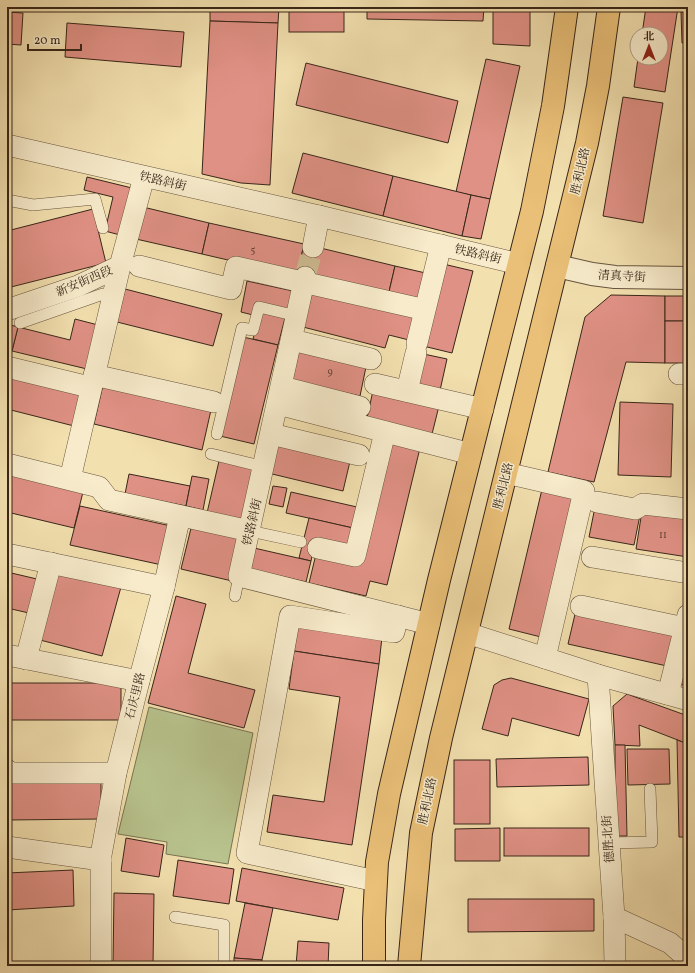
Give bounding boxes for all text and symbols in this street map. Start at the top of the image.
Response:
scale bar [28,26,81,52]
north arrow [629,26,669,66]
text: 北 [644,30,655,45]
text: 20 m [34,33,61,49]
street label: 胜利北路 [568,146,594,196]
street label: 铁路斜街 [138,169,189,195]
street label: 铁路斜街 [453,242,504,268]
house number: 5 [251,243,256,257]
street label: 新安街西段 [54,263,115,301]
street label: 清真寺街 [598,268,647,286]
house number: 9 [327,365,333,379]
street label: 胜利北路 [490,461,518,511]
street label: 铁路斜街 [240,496,266,547]
house number: 11 [659,528,667,542]
street label: 石庆里路 [122,671,150,721]
street label: 胜利北路 [415,776,441,826]
street label: 德胜北街 [599,813,619,863]

